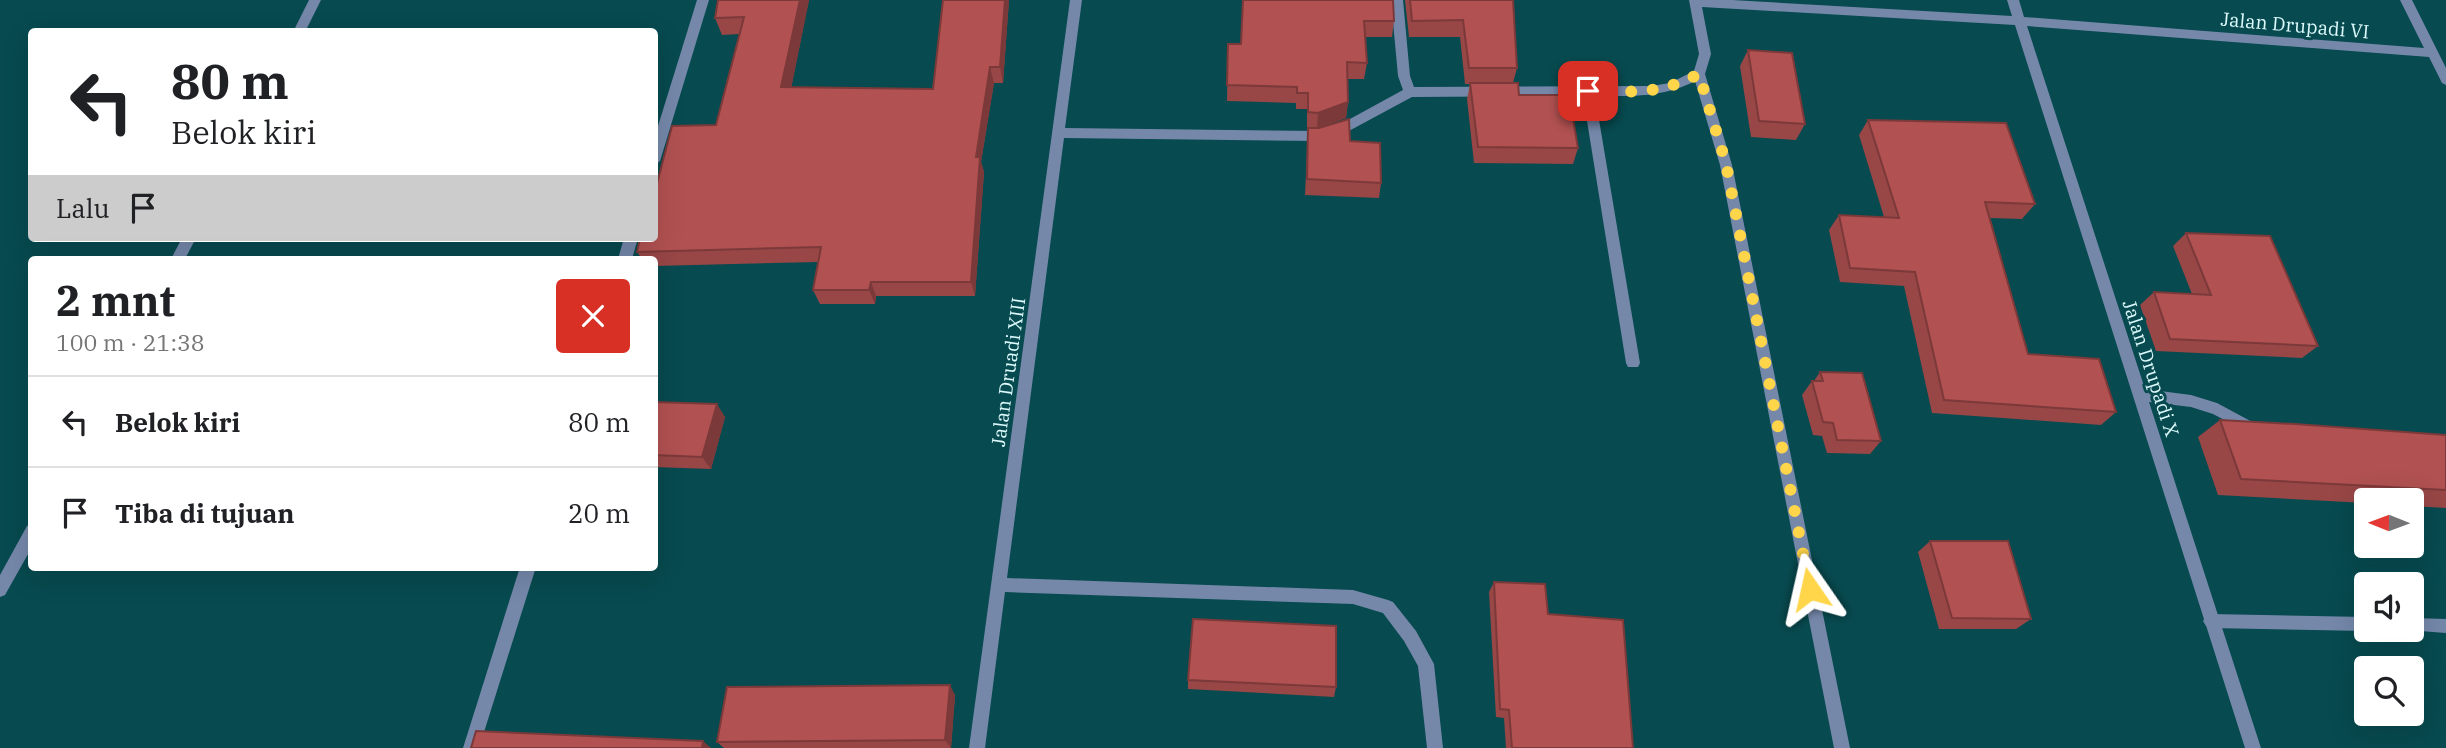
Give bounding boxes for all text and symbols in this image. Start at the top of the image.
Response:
street label: Jalan Drupadi VI [2220,7,2370,43]
text: 80 m [171,49,289,112]
icon: left [56,56,147,147]
pin [1558,61,1618,121]
icon: arrive [1569,72,1607,110]
text: Belok kiri [171,111,316,153]
icon: arrive [124,189,162,227]
text: Lalu [56,191,110,225]
text: 2 mnt [56,273,175,328]
button: close [556,279,630,353]
street label: Jalan Druadi XIII [986,296,1030,448]
street label: Jalan Drupadi X [2118,297,2185,440]
text: 100 m · 21:38 [56,327,205,357]
icon: left [56,403,94,441]
text: Belok kiri [115,405,240,439]
text: 80 m [568,405,630,439]
north arrow [2354,488,2424,558]
map controls [2354,488,2424,726]
icon: arrive [56,494,94,532]
text: Tiba di tujuan [115,496,295,530]
text: 20 m [568,496,630,530]
position arrow [1773,552,1847,626]
button: sound [2354,572,2424,642]
button: search [2354,656,2424,726]

